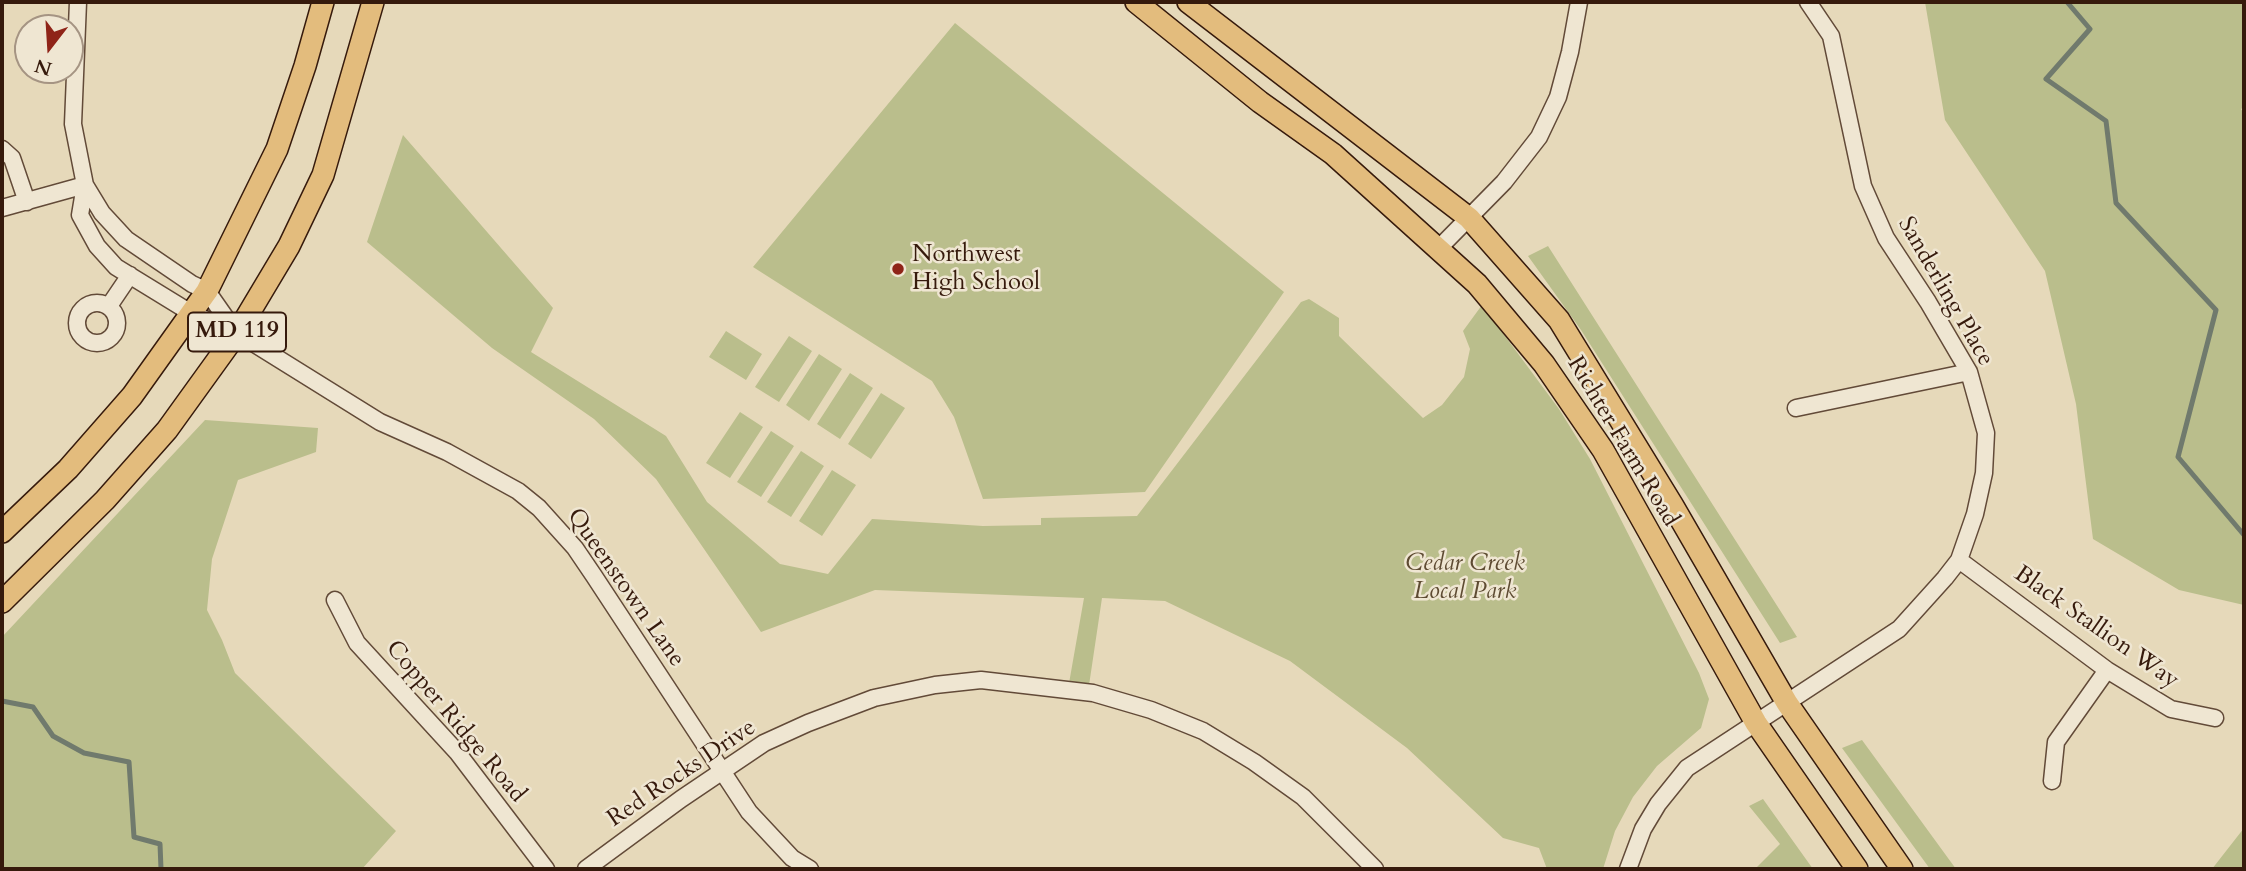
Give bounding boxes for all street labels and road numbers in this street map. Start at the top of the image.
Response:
street label: Sanderling Place [1891,212,1999,372]
road number: MD 119 [188,312,286,352]
street label: Richter Farm Road [1560,352,1684,532]
street label: Queenstown Lane [560,503,690,673]
street label: Black Stallion Way [2008,560,2184,696]
street label: Copper Ridge Road [379,635,531,809]
street label: Red Rocks Drive [602,714,762,834]

